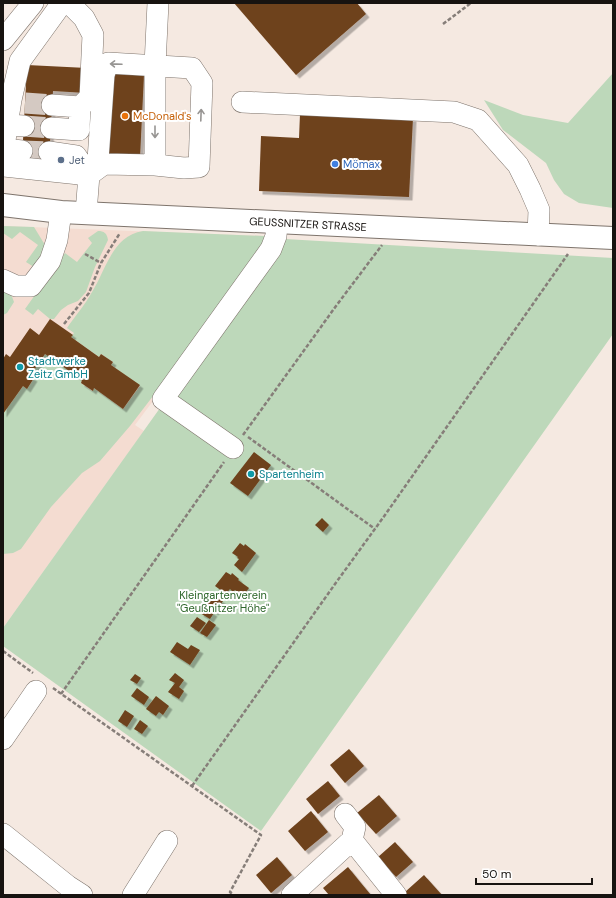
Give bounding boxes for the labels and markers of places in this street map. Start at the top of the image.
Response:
place label: McDonald's [133,109,192,123]
marker: McDonald's [120,111,130,121]
place label: Jet [69,153,85,167]
marker: Jet [56,155,66,165]
place label: Mömax [343,157,381,171]
marker: Mömax [330,159,340,169]
place label: Stadtwerke Zeitz GmbH [28,354,88,381]
marker: Stadtwerke Zeitz GmbH [15,362,25,372]
place label: Spartenheim [259,467,324,481]
marker: Spartenheim [246,469,256,479]

